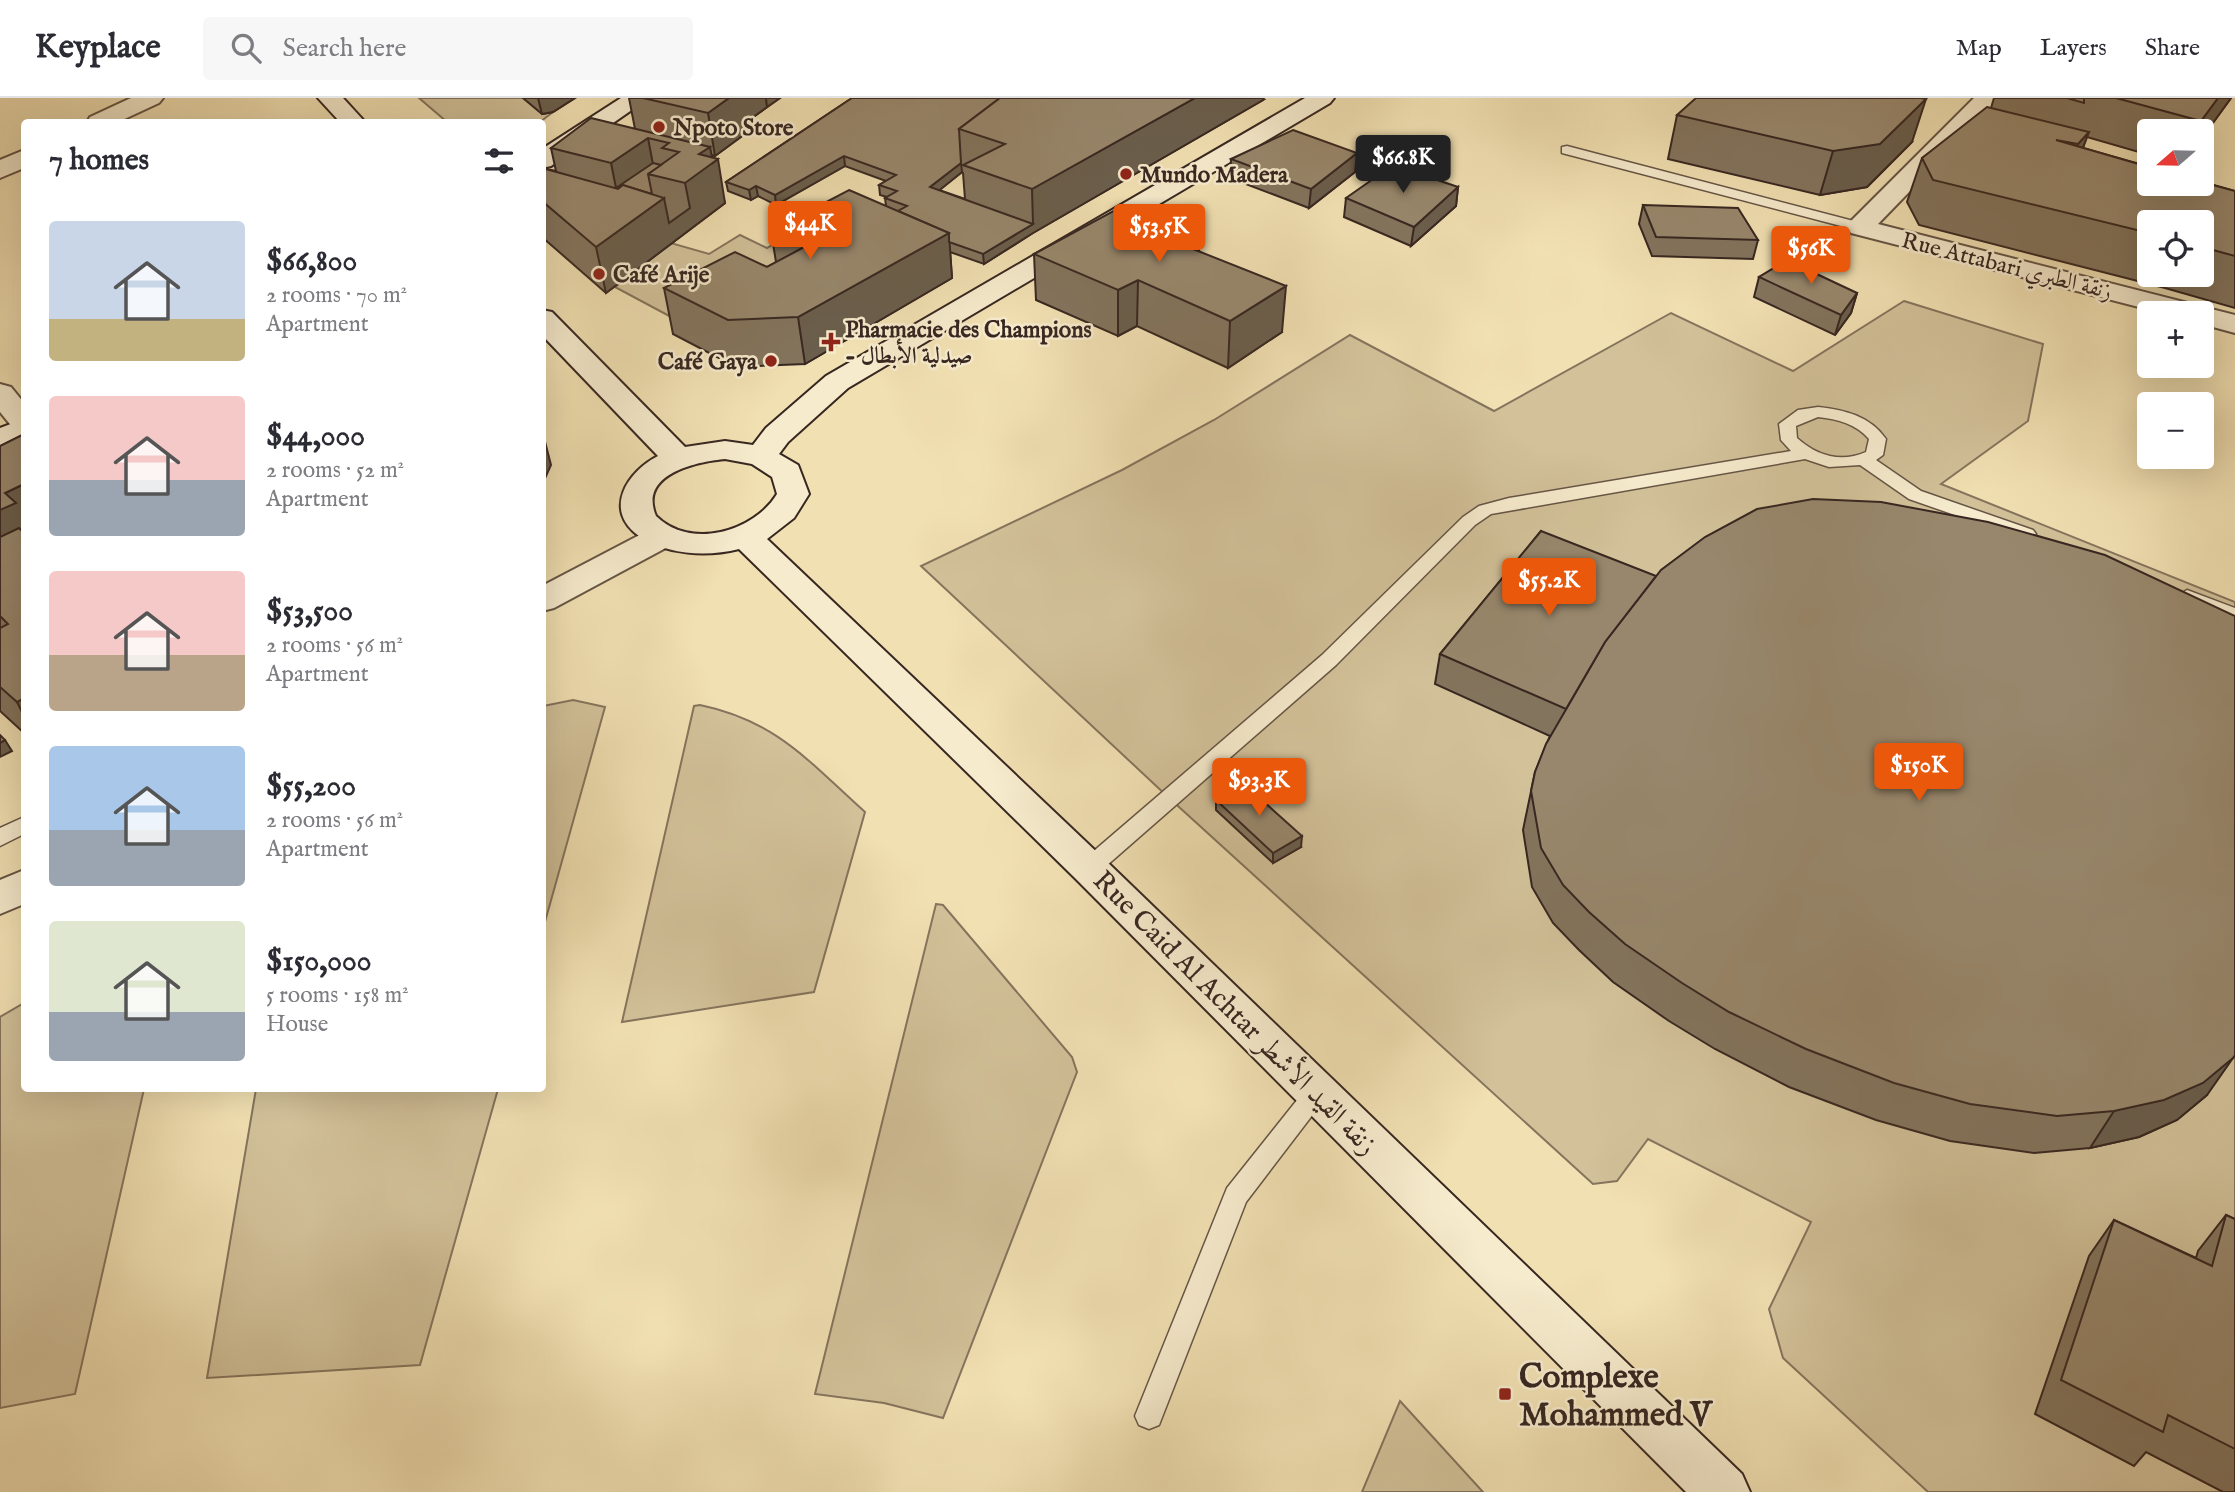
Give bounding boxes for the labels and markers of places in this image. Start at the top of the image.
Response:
place label: Npoto Store [672,114,794,143]
marker: Npoto Store [651,119,667,135]
pin: $66.8K [1346,136,1460,195]
place label: Mundo Madera [1140,161,1289,190]
marker: Mundo Madera [1118,166,1134,182]
pin: $44K [769,202,851,261]
pin: $53.5K [1102,204,1216,264]
pin: $56K [1770,226,1852,286]
place label: Café Arije [613,261,710,290]
marker: Café Arije [591,266,607,282]
place label: Pharmacie des Champions - صيدلية الأبطال [845,316,1092,371]
marker: Pharmacie des Champions - صيدلية الأبطال [823,334,839,350]
place label: Café Gaya [658,348,758,377]
marker: Café Gaya [763,353,779,369]
pin: $55.2K [1492,559,1606,618]
pin: $150K [1870,744,1968,803]
pin: $93.3K [1202,758,1316,818]
place label: Complexe Mohammed V [1519,1357,1714,1437]
marker: Complexe Mohammed V [1497,1386,1513,1402]

